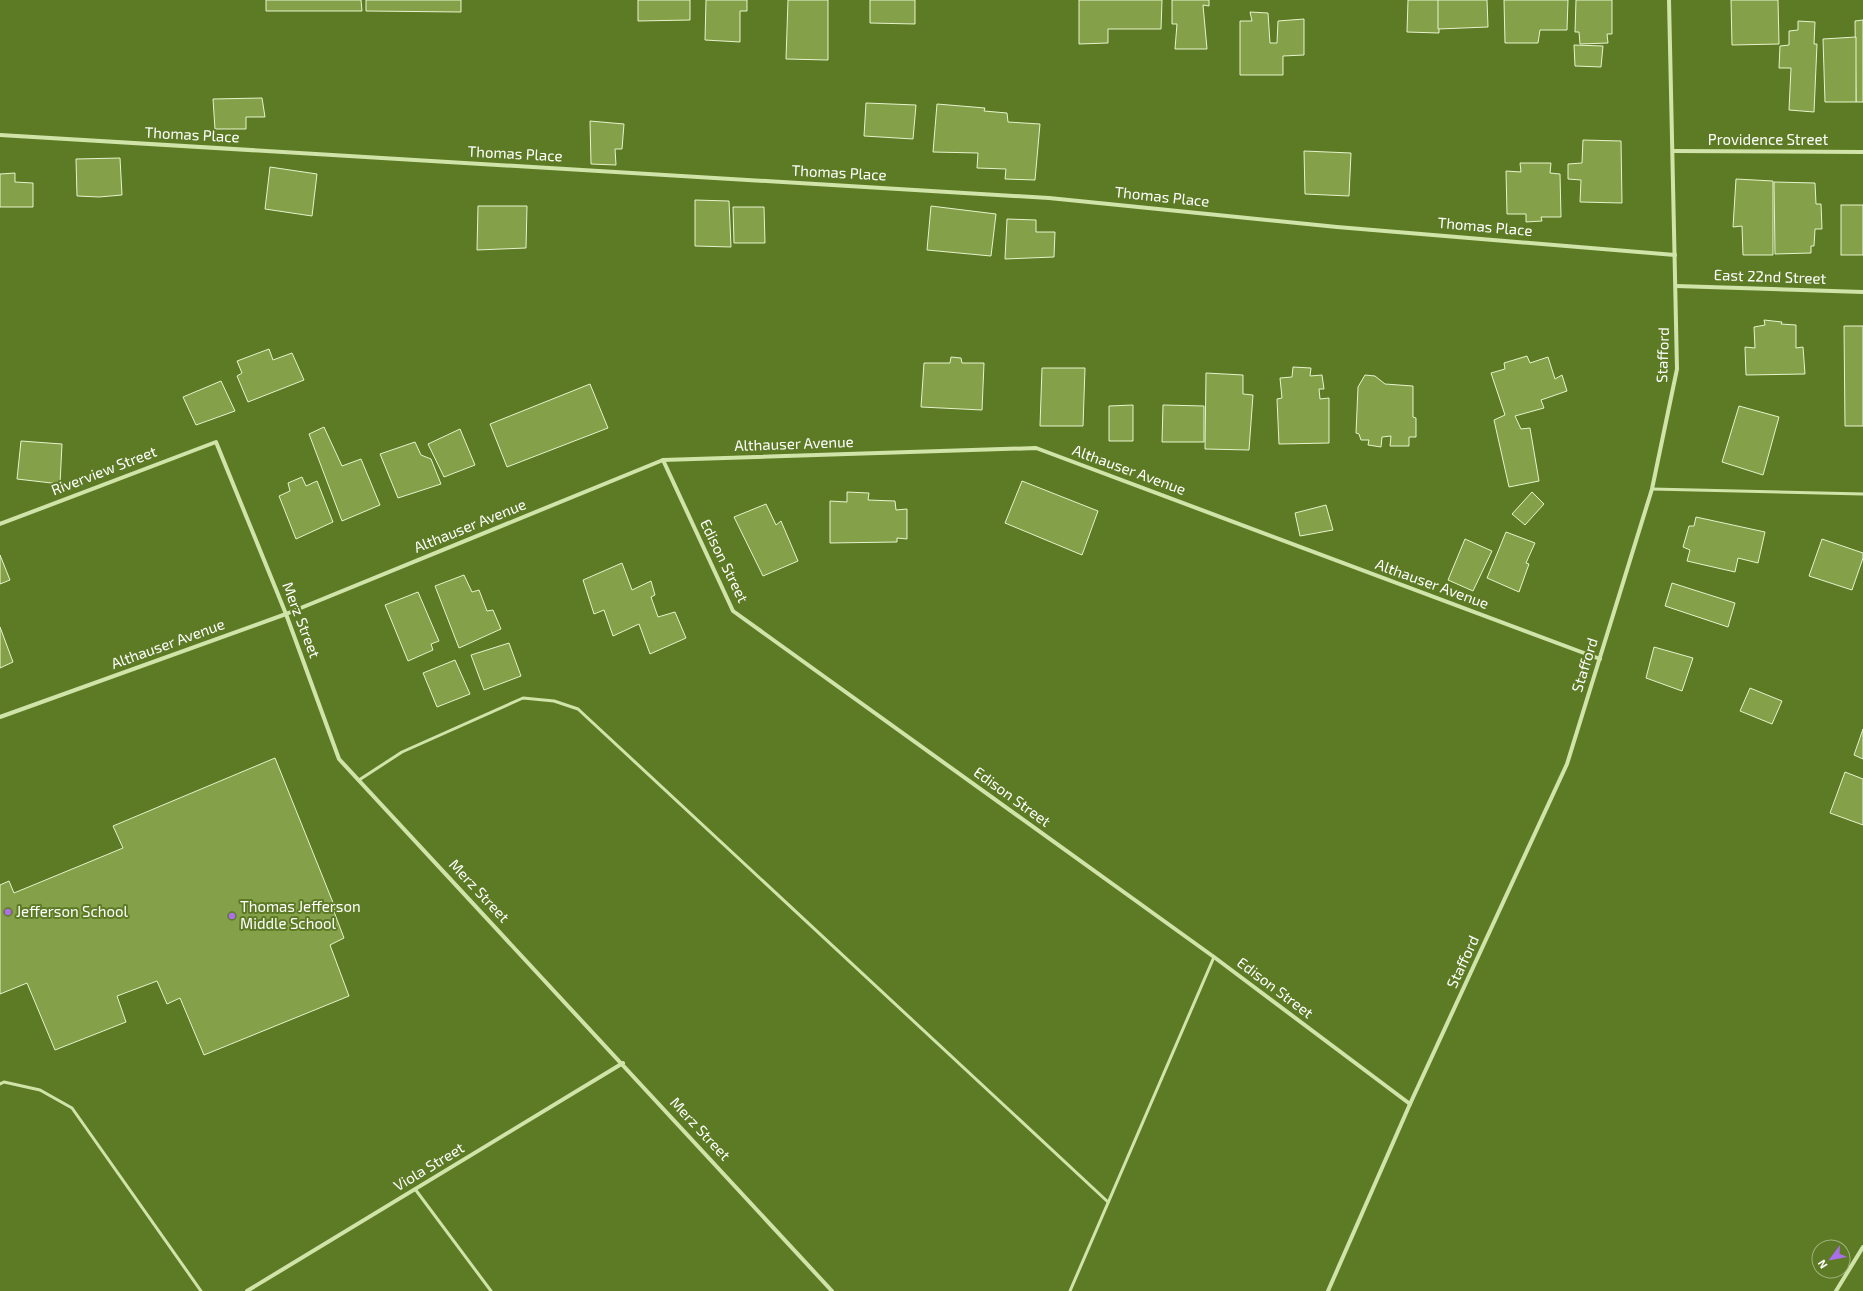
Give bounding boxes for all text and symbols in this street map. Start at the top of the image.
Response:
street label: Thomas Place [144,123,240,145]
street label: Providence Street [1708,130,1829,148]
street label: Thomas Place [467,142,563,164]
street label: Thomas Place [791,161,887,183]
street label: Thomas Place [1114,182,1210,210]
street label: Thomas Place [1437,213,1533,239]
street label: East 22nd Street [1713,265,1827,287]
street label: Stafford [1652,327,1672,383]
street label: Althauser Avenue [734,432,854,454]
street label: Althauser Avenue [1070,440,1189,498]
street label: Riverview Street [48,442,159,498]
street label: Althauser Avenue [411,494,528,556]
street label: Edison Street [697,516,753,605]
street label: Althauser Avenue [1373,554,1492,612]
street label: Merz Street [279,579,325,660]
street label: Althauser Avenue [108,614,227,672]
street label: Stafford [1567,635,1601,694]
street label: Edison Street [971,762,1055,830]
street label: Merz Street [446,855,514,926]
place label: Thomas Jefferson Middle School [240,897,361,932]
place label: Jefferson School [16,902,128,920]
marker: Jefferson School [3,907,13,917]
marker: Thomas Jefferson Middle School [227,911,237,921]
street label: Stafford [1442,932,1482,991]
street label: Edison Street [1234,953,1317,1022]
street label: Merz Street [667,1093,735,1164]
street label: Viola Street [390,1138,467,1194]
north arrow [1811,1239,1851,1279]
text: N [1814,1258,1830,1271]

